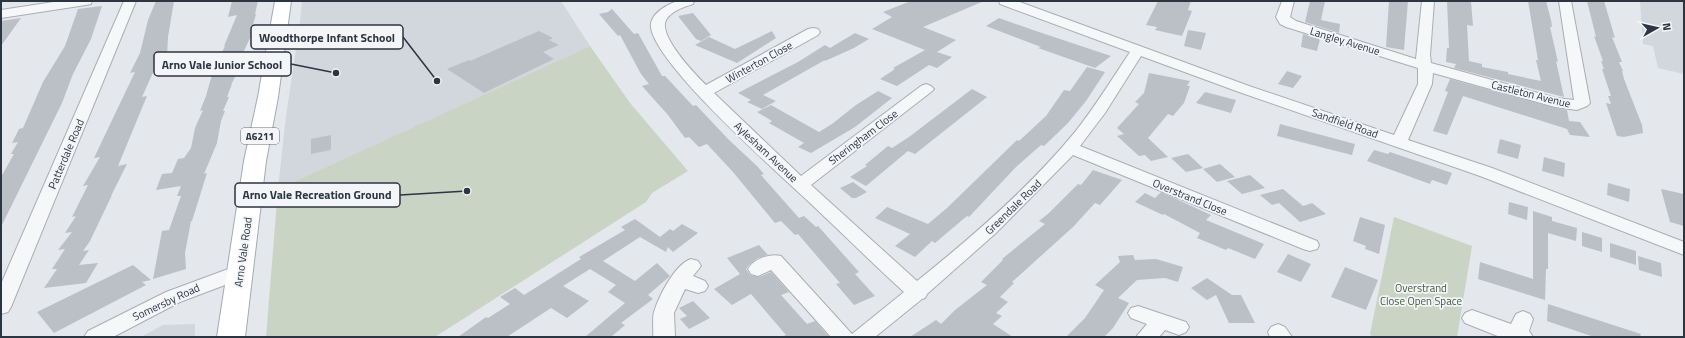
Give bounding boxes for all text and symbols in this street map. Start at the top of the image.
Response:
north arrow [1637,8,1677,48]
text: N [1658,22,1675,31]
street label: Langley Avenue [1308,23,1382,59]
callout: Woodthorpe Infant School [251,25,403,49]
text: Woodthorpe Infant School [259,28,395,47]
street label: Winterton Close [723,37,796,87]
callout: Arno Vale Junior School [154,52,291,76]
text: Arno Vale Junior School [162,55,282,74]
street label: Castleton Avenue [1490,76,1573,112]
street label: Sandfield Road [1310,104,1381,142]
street label: Sheringham Close [825,105,901,168]
street label: Patterdale Road [44,116,88,191]
street label: Aylesham Avenue [730,118,802,186]
road number: A6211 [241,128,279,144]
street label: Overstrand Close [1150,175,1230,219]
street label: Greendale Road [981,176,1045,238]
callout: Arno Vale Recreation Ground [235,183,400,207]
text: Arno Vale Recreation Ground [242,185,392,204]
street label: Arno Vale Road [230,216,256,288]
street label: Somersby Road [130,279,202,325]
park label: Overstrand Close Open Space [1380,280,1462,309]

